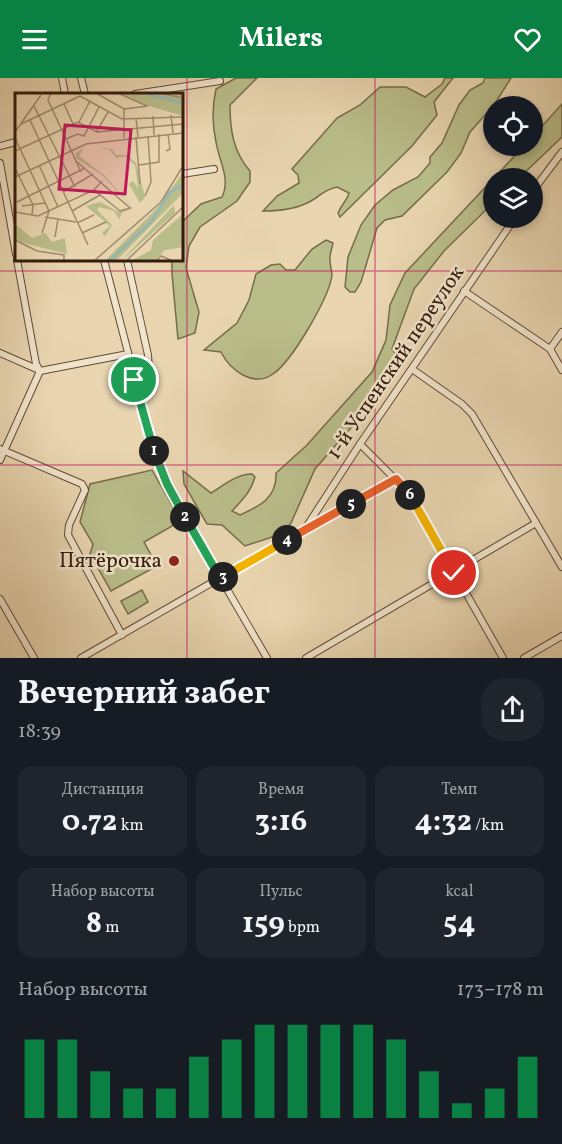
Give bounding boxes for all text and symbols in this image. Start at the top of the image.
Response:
text: Milers [239,20,323,58]
icon: menu [18,23,51,56]
icon: heart [511,23,544,56]
inset map [15,93,183,261]
map controls [483,96,543,228]
button: locate [483,96,543,156]
button: layers [483,168,543,228]
street label: 1-й Успенский переулок [320,260,472,466]
pin [108,354,159,405]
icon: arrive [117,363,150,396]
pin: 1 [139,436,169,466]
text: 1 [151,440,157,462]
pin: 6 [395,480,425,510]
text: 6 [406,484,414,506]
pin: 5 [336,489,366,519]
text: 5 [347,493,355,515]
pin: 2 [170,502,200,532]
text: 2 [181,506,189,528]
pin: 4 [272,525,302,555]
text: 4 [282,529,292,551]
place label: Пятёрочка [59,547,162,576]
pin [428,547,479,598]
marker: Пятёрочка [167,554,181,568]
icon: check [437,556,470,589]
pin: 3 [208,562,238,592]
text: 3 [219,566,227,588]
text: Вечерний забег [18,672,270,718]
button: share [481,678,544,741]
text: 18:39 [18,718,61,746]
text: Дистанция [62,779,144,801]
text: Время [258,779,304,801]
text: Темп [441,779,477,801]
text: 0.72 [62,801,117,843]
text: 3:16 [255,801,307,843]
text: 4:32 [415,801,472,843]
text: km [117,815,144,837]
text: /km [472,815,504,837]
text: Набор высоты [51,881,155,903]
text: Пульс [259,881,303,903]
text: kcal [445,881,474,903]
text: 8 [86,903,102,945]
text: 159 [242,903,285,945]
text: 54 [443,903,476,945]
text: m [102,917,120,939]
text: bpm [285,917,320,939]
text: Набор высоты [18,976,148,1004]
text: 173–178 m [457,976,544,1004]

